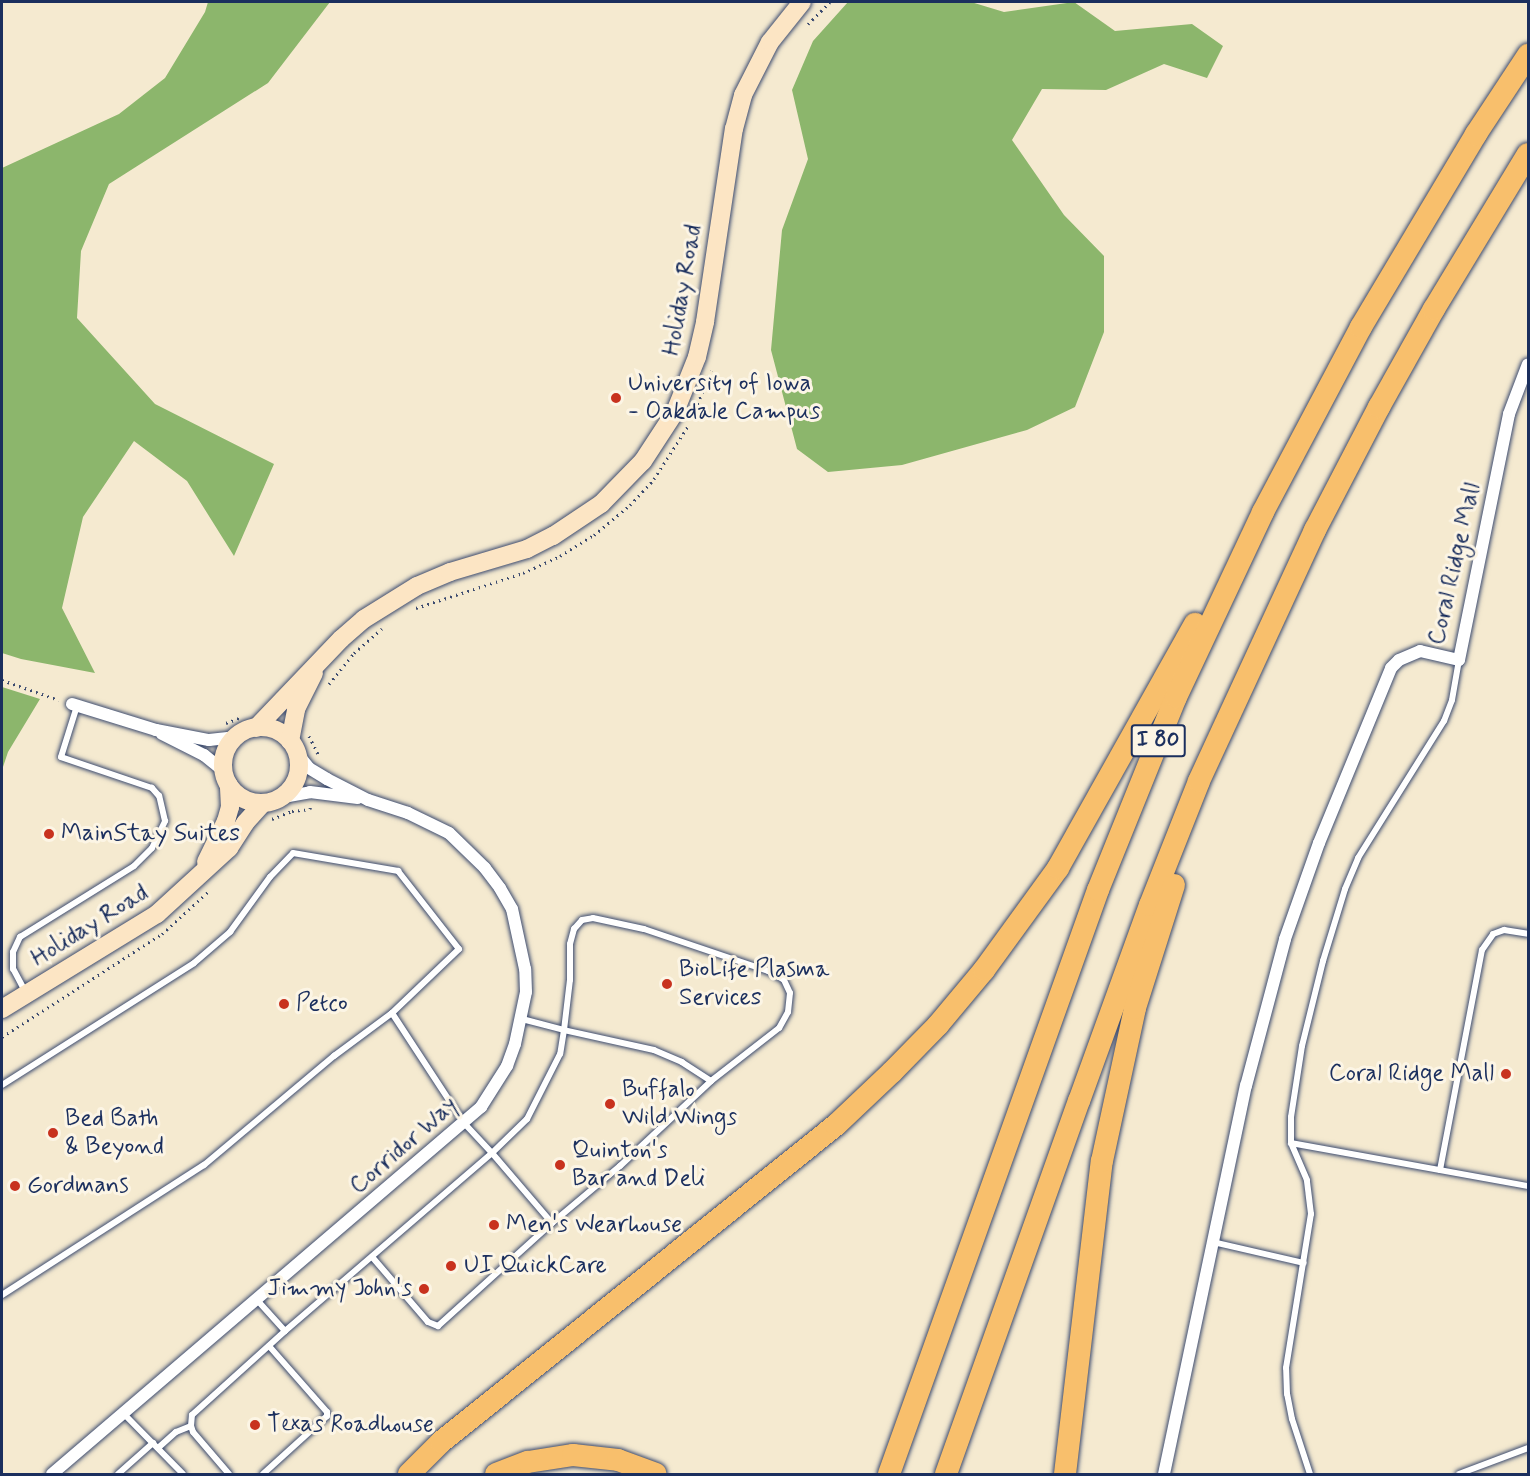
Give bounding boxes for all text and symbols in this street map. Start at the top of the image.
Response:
street label: Holiday Road [658,224,708,356]
place label: University of Iowa - Oakdale Campus [628,370,819,426]
marker: University of Iowa - Oakdale Campus [609,391,623,405]
street label: Coral Ridge Mall [1422,480,1488,648]
road number: I 80 [1130,722,1186,760]
place label: MainStay Suites [61,820,233,848]
marker: MainStay Suites [42,827,56,841]
street label: Holiday Road [28,880,152,972]
place label: BioLife Plasma Services [679,956,827,1012]
marker: BioLife Plasma Services [660,977,674,991]
place label: Petco [296,990,348,1018]
marker: Petco [277,997,291,1011]
place label: Coral Ridge Mall [1329,1060,1494,1088]
marker: Coral Ridge Mall [1499,1067,1513,1081]
place label: Buffalo Wild Wings [622,1076,737,1132]
street label: Corridor Way [343,1090,465,1202]
marker: Buffalo Wild Wings [603,1097,617,1111]
place label: Bed Bath & Beyond [65,1105,164,1161]
marker: Bed Bath & Beyond [46,1126,60,1140]
place label: Quinton's Bar and Deli [572,1137,700,1193]
marker: Quinton's Bar and Deli [553,1158,567,1172]
place label: Gordmans [27,1172,129,1200]
marker: Gordmans [8,1179,22,1193]
place label: Men's Wearhouse [506,1211,683,1239]
marker: Men's Wearhouse [487,1218,501,1232]
place label: UI QuickCare [464,1252,609,1280]
marker: UI QuickCare [442,1257,460,1275]
place label: Jimmy John's [257,1275,412,1303]
marker: Jimmy John's [417,1282,431,1296]
place label: Texas Roadhouse [267,1411,432,1439]
marker: Texas Roadhouse [248,1418,262,1432]

